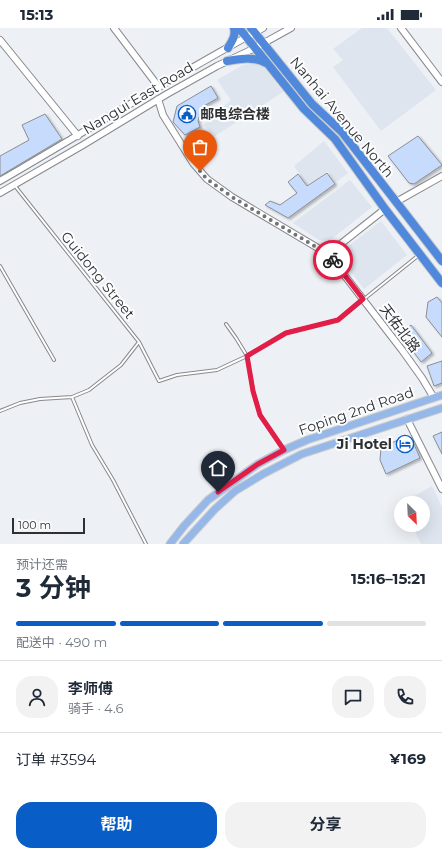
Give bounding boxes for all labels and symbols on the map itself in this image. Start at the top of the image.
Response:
street label: Nanhai Avenue North [286,53,398,181]
street label: Nangui East Road [79,58,197,138]
public building icon: 邮电综合楼 [177,104,197,124]
place label: 邮电综合楼 [200,105,270,123]
pin [183,130,217,171]
street label: Guidong Street [57,228,139,323]
courier [313,240,353,280]
street label: 天佑北路 [376,300,424,356]
street label: Foping 2nd Road [296,383,416,439]
hotel icon: Ji Hotel [395,434,415,454]
place label: Ji Hotel [336,435,392,453]
pin [201,451,235,492]
north arrow [394,496,430,532]
scale bar [12,516,85,535]

